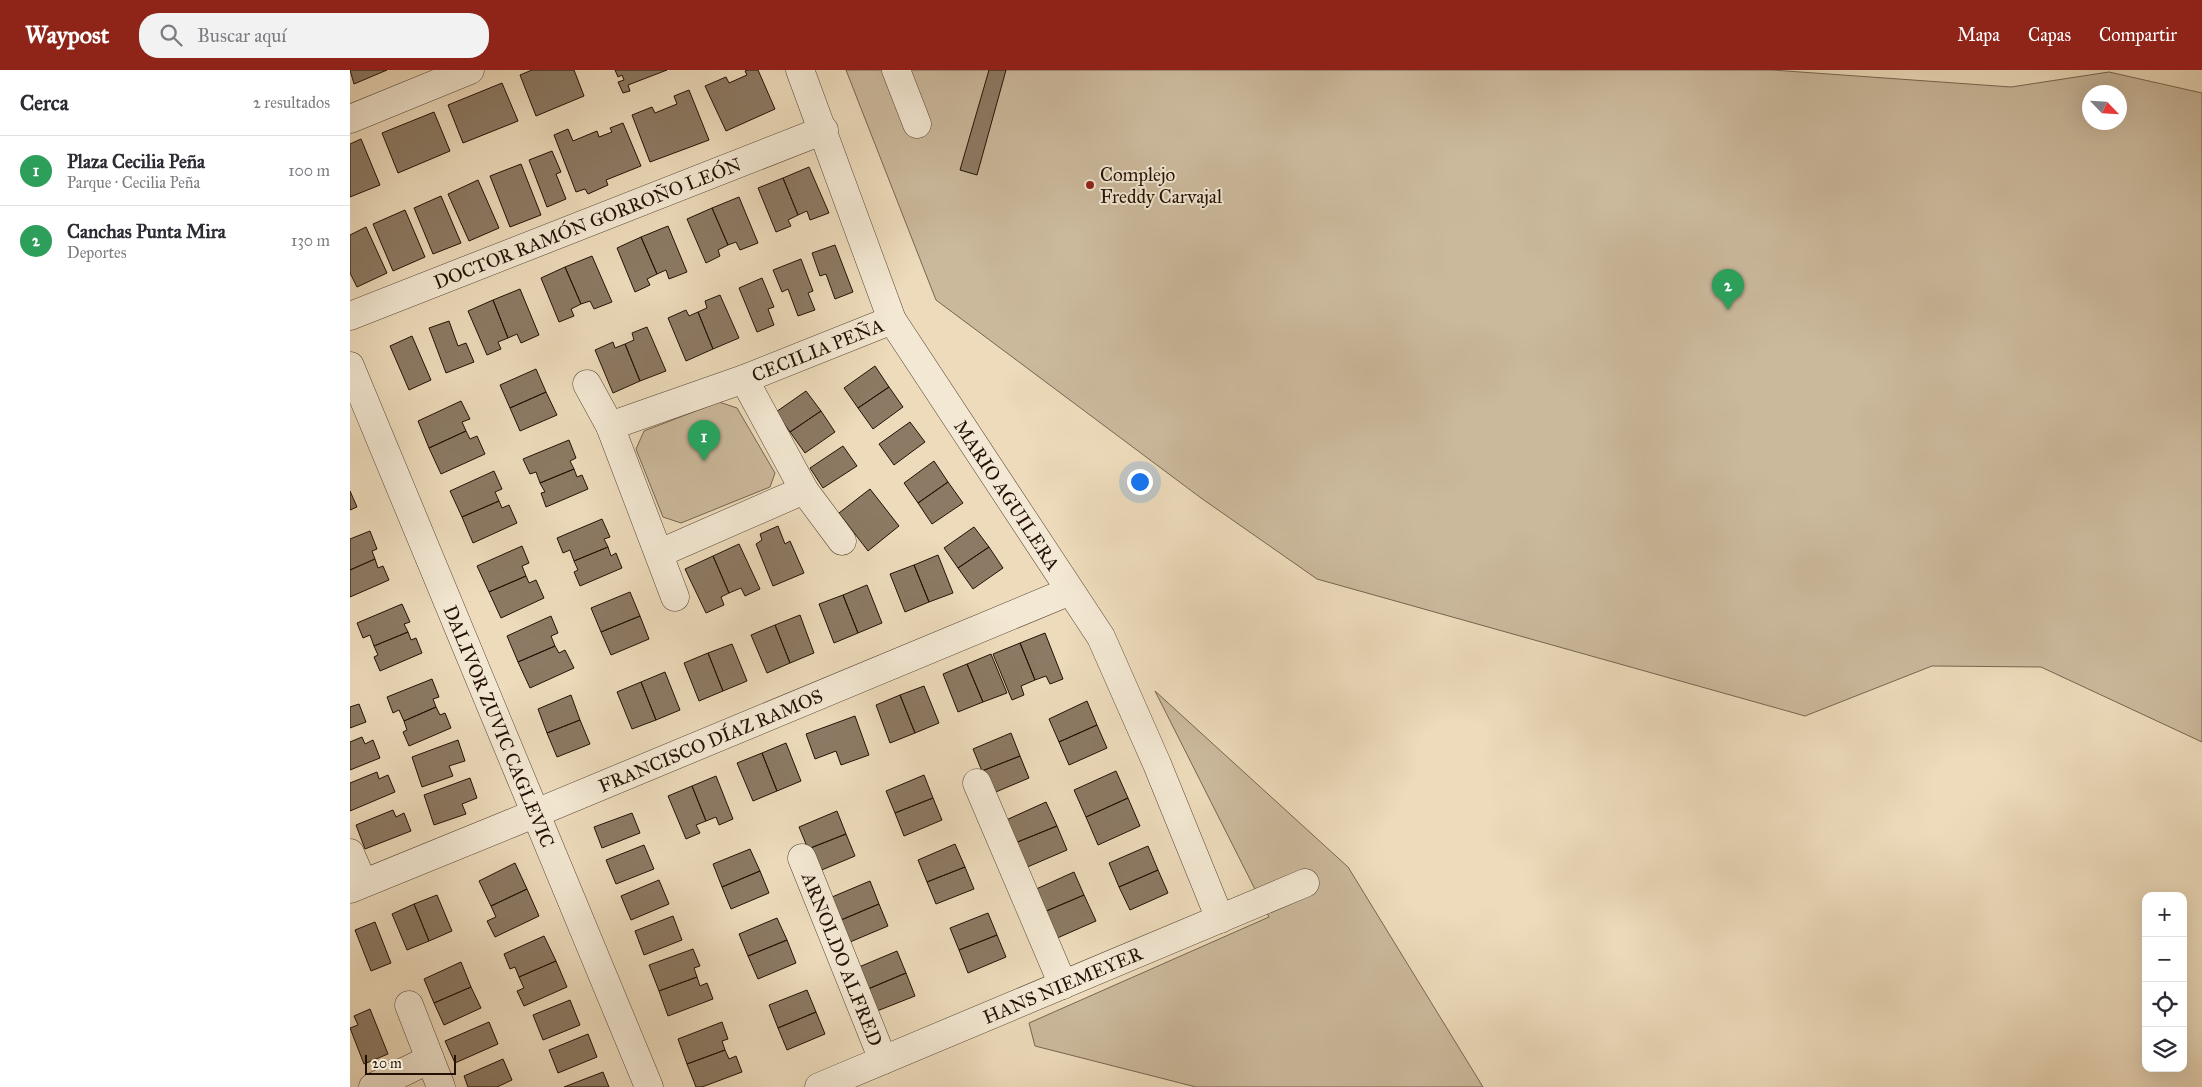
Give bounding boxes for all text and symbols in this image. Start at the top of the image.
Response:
search box [139,13,489,58]
text: Waypost [25,20,109,50]
icon: search [157,21,185,49]
text: Buscar aquí [197,24,287,47]
text: Mapa [1957,24,2000,46]
text: Capas [2028,24,2071,46]
text: Compartir [2099,24,2177,46]
north arrow [2082,85,2127,130]
text: Cerca [20,90,69,116]
text: 2 resultados [253,93,330,112]
text: Plaza Cecilia Peña [67,150,205,173]
street label: DOCTOR RAMÓN GORROÑO LEÓN [430,153,745,294]
text: 1 [33,161,39,180]
text: 100 m [288,161,330,180]
place label: Complejo Freddy Carvajal [1100,163,1223,208]
text: Parque · Cecilia Peña [67,173,200,192]
marker: Complejo Freddy Carvajal [1084,179,1096,191]
text: Canchas Punta Mira [67,220,226,243]
text: 2 [32,231,40,250]
text: 130 m [291,231,330,250]
text: Deportes [67,243,127,262]
pin: 2 [1712,269,1744,310]
street label: CECILIA PEÑA [748,314,887,387]
street label: MARIO AGUILERA [949,416,1065,575]
pin: 1 [688,420,720,461]
your location [1127,469,1153,495]
street label: DALIVOR ZUVIC CAGLEVIC [439,602,559,851]
street label: FRANCISCO DÍAZ RAMOS [595,684,826,798]
street label: ARNOLDO ALFRED [797,868,887,1050]
map controls [2142,892,2187,1072]
button: + [2142,892,2187,937]
button: − [2142,937,2187,982]
street label: HANS NIEMEYER [980,941,1146,1029]
button: locate [2142,982,2187,1027]
button: layers [2142,1027,2187,1072]
scale bar [365,1052,456,1075]
text: 20 m [372,1055,402,1072]

